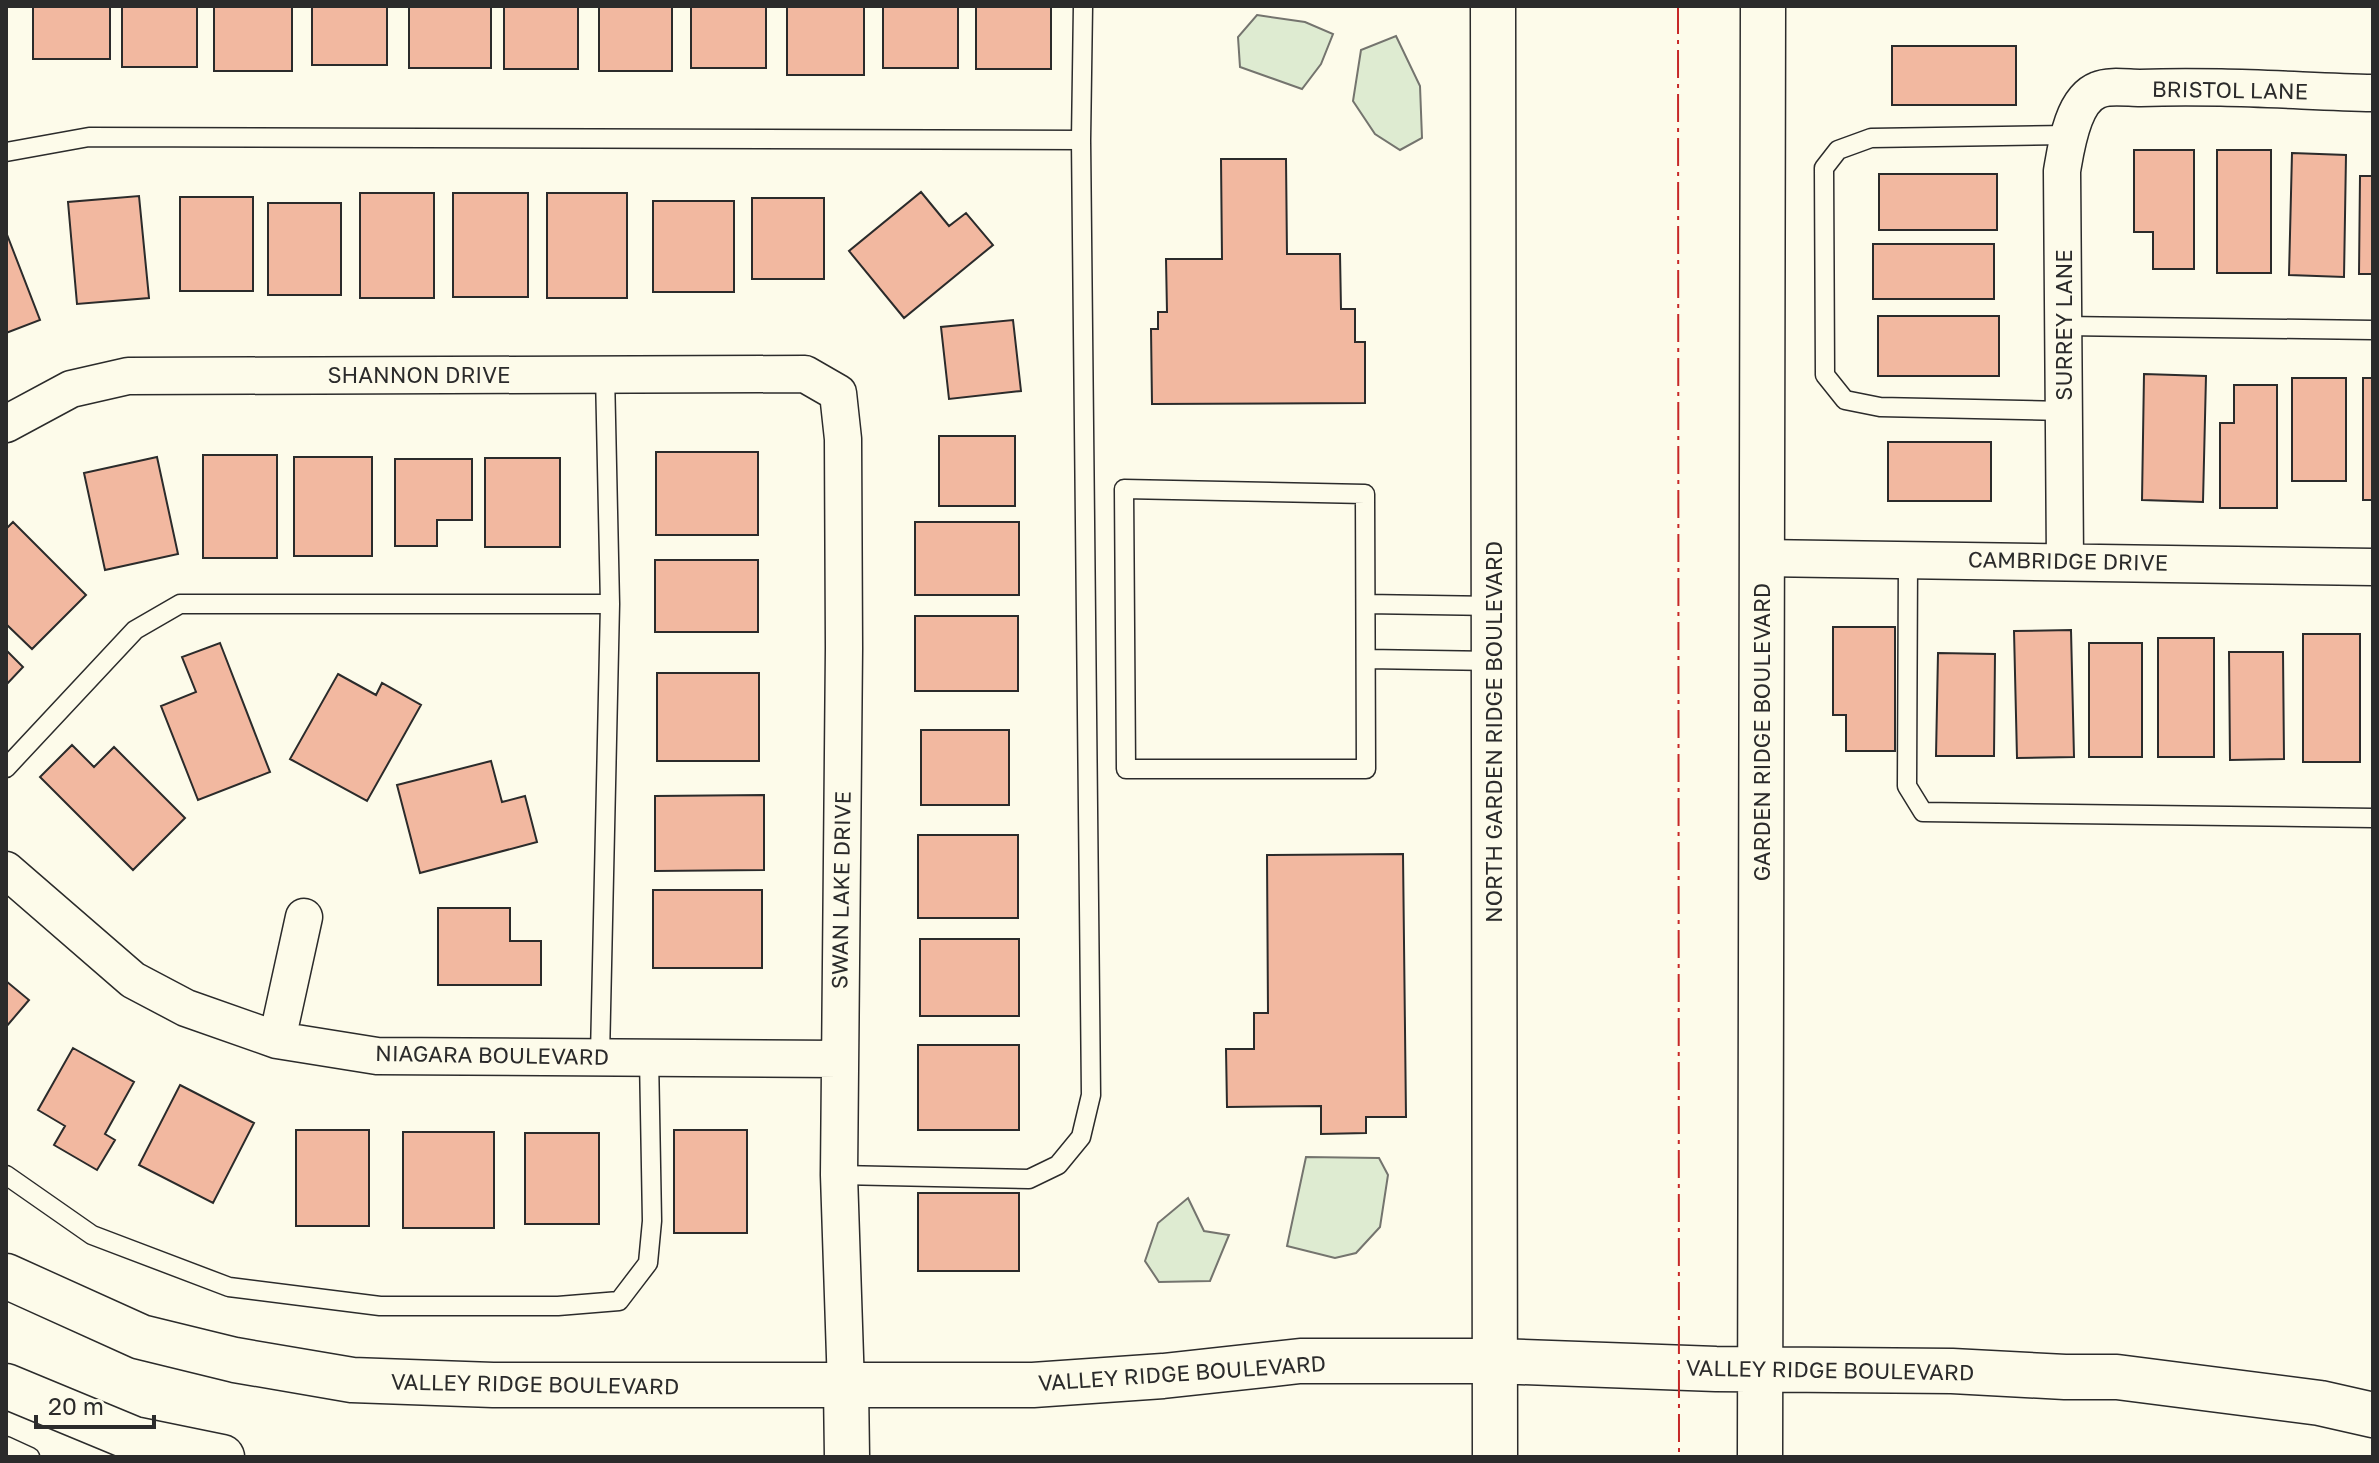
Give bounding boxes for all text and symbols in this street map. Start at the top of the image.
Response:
street label: BRISTOL LANE [2152,75,2308,104]
street label: SURREY LANE [2050,249,2077,401]
street label: SHANNON DRIVE [328,361,510,388]
street label: NORTH GARDEN RIDGE BOULEVARD [1480,541,1507,923]
street label: CAMBRIDGE DRIVE [1968,545,2168,576]
street label: GARDEN RIDGE BOULEVARD [1748,583,1775,881]
street label: SWAN LAKE DRIVE [825,791,856,989]
street label: NIAGARA BOULEVARD [375,1039,609,1070]
street label: VALLEY RIDGE BOULEVARD [1037,1349,1327,1396]
street label: VALLEY RIDGE BOULEVARD [1686,1353,1974,1386]
street label: VALLEY RIDGE BOULEVARD [391,1367,679,1400]
scale bar [36,1379,154,1429]
text: 20 m [48,1391,104,1420]

